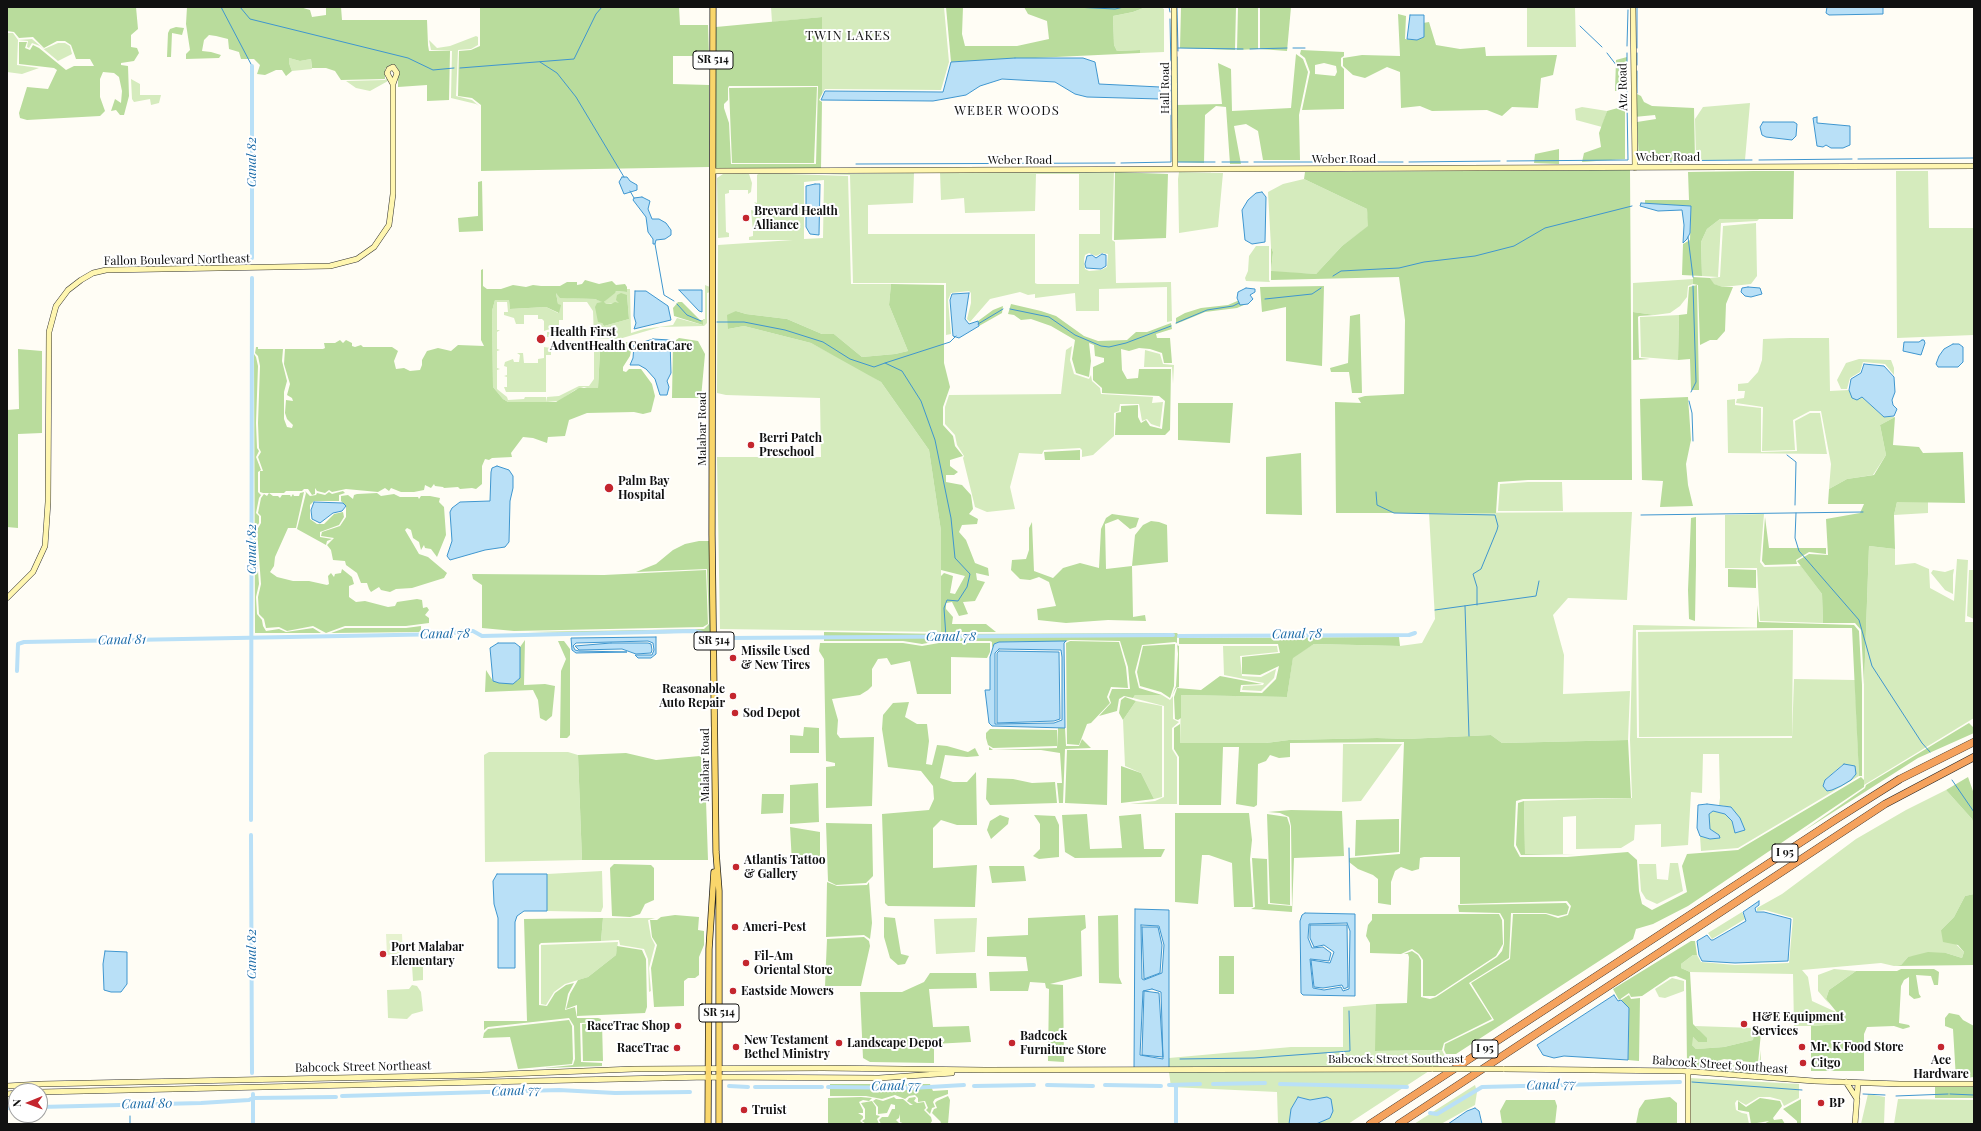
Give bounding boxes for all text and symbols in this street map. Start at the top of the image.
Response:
district label: TWIN LAKES [805,28,891,44]
road number: SR 514 [693,51,733,69]
street label: Hall Road [1158,62,1172,114]
street label: Atz Road [1615,63,1631,111]
district label: WEBER WOODS [954,103,1060,119]
water label: Canal 82 [244,137,260,187]
street label: Weber Road [1636,150,1700,164]
street label: Weber Road [1312,152,1376,166]
street label: Weber Road [988,153,1052,167]
place label: Brevard Health Alliance [754,204,838,232]
marker: Brevard Health Alliance [741,213,751,223]
street label: Fallon Boulevard Northeast [104,252,250,268]
place label: Health First AdventHealth CentraCare [550,325,692,353]
marker: Health First AdventHealth CentraCare [535,333,547,345]
street label: Malabar Road [695,392,709,466]
place label: Berri Patch Preschool [759,431,822,459]
marker: Berri Patch Preschool [746,440,756,450]
place label: Palm Bay Hospital [618,474,670,502]
marker: Palm Bay Hospital [603,482,615,494]
water label: Canal 82 [244,524,260,574]
water label: Canal 78 [420,626,470,642]
water label: Canal 78 [1272,626,1322,642]
water label: Canal 78 [926,629,976,645]
water label: Canal 81 [98,632,146,648]
road number: SR 514 [694,632,734,650]
place label: Missile Used & New Tires [741,644,810,672]
marker: Missile Used & New Tires [728,653,738,663]
place label: Reasonable Auto Repair [659,682,725,710]
marker: Reasonable Auto Repair [728,691,738,701]
place label: Sod Depot [743,706,800,720]
marker: Sod Depot [730,708,740,718]
street label: Malabar Road [698,728,712,802]
road number: I 95 [1772,844,1798,862]
place label: Atlantis Tattoo & Gallery [744,853,825,881]
marker: Atlantis Tattoo & Gallery [731,862,741,872]
place label: Ameri-Pest [743,920,806,934]
marker: Ameri-Pest [730,922,740,932]
water label: Canal 82 [244,929,260,979]
place label: Port Malabar Elementary [391,940,464,968]
marker: Port Malabar Elementary [378,949,388,959]
place label: Fil-Am Oriental Store [754,949,833,977]
marker: Fil-Am Oriental Store [741,958,751,968]
place label: Eastside Mowers [741,984,834,998]
marker: Eastside Mowers [728,986,738,996]
road number: SR 514 [699,1004,739,1022]
place label: H&E Equipment Services [1752,1010,1844,1038]
place label: RaceTrac Shop [587,1019,670,1033]
marker: H&E Equipment Services [1739,1019,1749,1029]
marker: RaceTrac Shop [673,1021,683,1031]
place label: Badcock Furniture Store [1020,1029,1106,1057]
place label: New Testament Bethel Ministry [744,1033,830,1061]
place label: Landscape Depot [847,1036,942,1050]
marker: Landscape Depot [834,1038,844,1048]
marker: Badcock Furniture Store [1007,1038,1017,1048]
road number: I 95 [1472,1040,1498,1058]
place label: Mr. K Food Store [1810,1040,1903,1054]
place label: RaceTrac [617,1041,669,1055]
marker: New Testament Bethel Ministry [731,1042,741,1052]
marker: Mr. K Food Store [1797,1042,1807,1052]
marker: Ace Hardware [1936,1042,1946,1052]
marker: RaceTrac [672,1043,682,1053]
street label: Babcock Street Southeast [1328,1052,1464,1066]
street label: Babcock Street Southeast [1652,1053,1788,1077]
place label: Ace Hardware [1913,1053,1969,1081]
place label: Citgo [1811,1056,1841,1070]
marker: Citgo [1798,1058,1808,1068]
street label: Babcock Street Northeast [295,1059,431,1075]
water label: Canal 77 [1526,1076,1576,1094]
water label: Canal 77 [871,1078,921,1094]
water label: Canal 77 [491,1082,541,1100]
north arrow [8,1083,48,1123]
water label: Canal 80 [121,1096,173,1112]
place label: BP [1829,1096,1845,1110]
marker: BP [1816,1098,1826,1108]
text: N [9,1099,24,1107]
place label: Truist [752,1103,786,1117]
marker: Truist [739,1105,749,1115]

